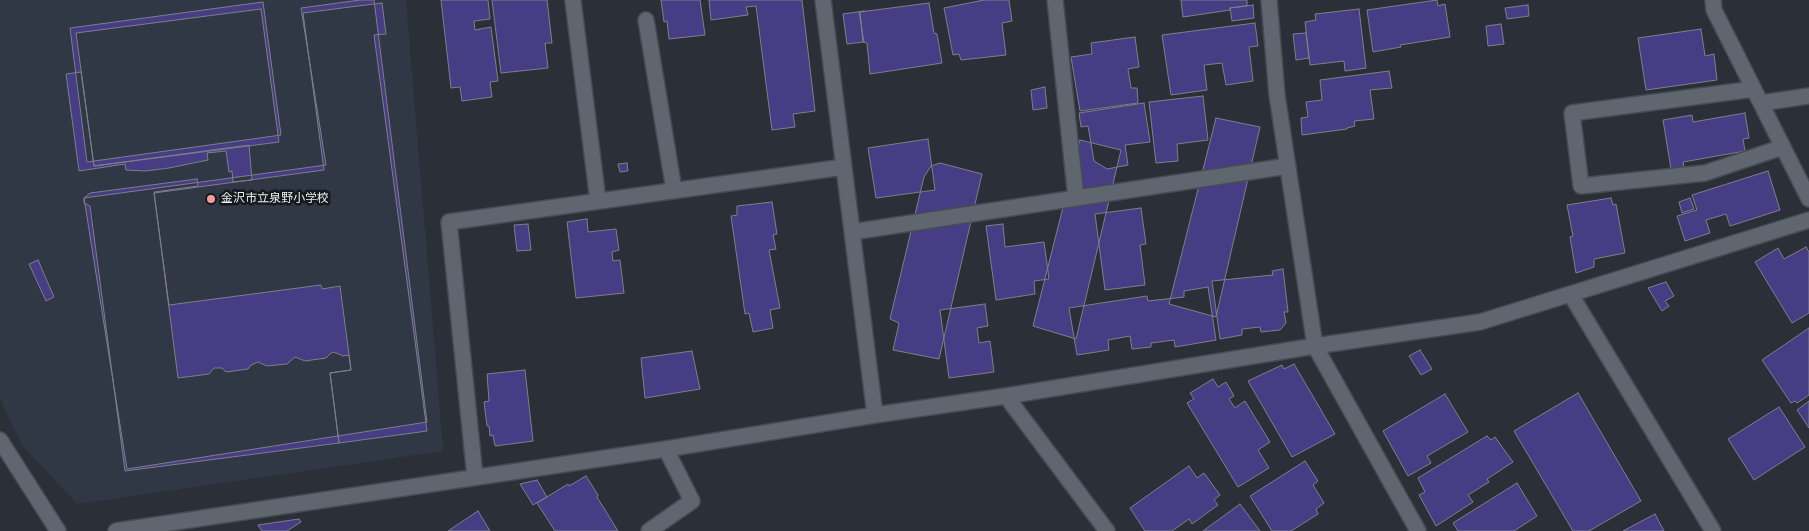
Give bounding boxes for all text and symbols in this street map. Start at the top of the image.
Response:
place label: 金沢市立泉野小学校 [221,192,329,206]
marker: 金沢市立泉野小学校 [205,193,217,205]

